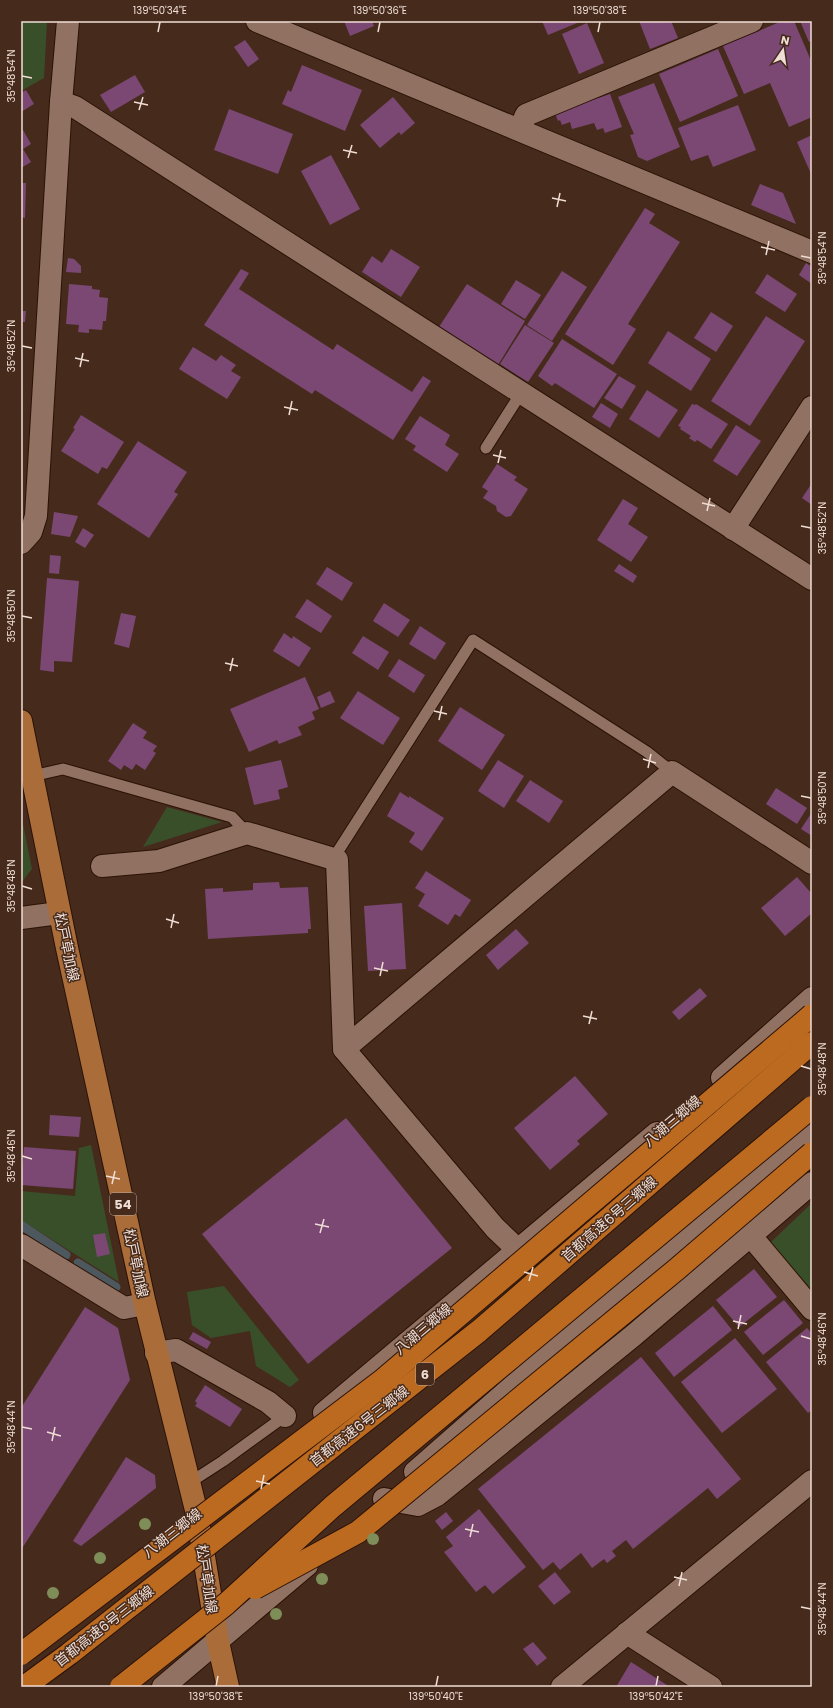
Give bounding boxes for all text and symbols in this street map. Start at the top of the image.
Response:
text: 139°50'34"E [133,3,187,18]
text: 139°50'36"E [353,3,407,18]
text: 139°50'38"E [573,3,627,18]
north arrow [763,30,803,70]
text: N [779,32,791,49]
text: 35°48'54"N [4,50,19,102]
text: 35°48'54"N [815,232,830,284]
text: 35°48'52"N [4,320,19,372]
text: 35°48'52"N [815,502,830,554]
text: 35°48'50"N [4,590,19,642]
text: 35°48'50"N [815,772,830,824]
text: 35°48'48"N [4,859,19,913]
street label: 松戸草加線 [50,911,84,983]
text: 35°48'48"N [815,1042,830,1096]
street label: 八潮三郷線 [639,1091,705,1151]
text: 35°48'46"N [4,1129,19,1183]
street label: 首都高速6号三郷線 [557,1172,661,1266]
road number: 54 [110,1193,136,1215]
street label: 松戸草加線 [119,1227,153,1299]
street label: 八潮三郷線 [390,1299,456,1359]
text: 35°48'46"N [815,1312,830,1366]
road number: 6 [416,1363,434,1385]
street label: 首都高速6号三郷線 [305,1381,413,1471]
text: 35°48'44"N [4,1401,19,1454]
street label: 八潮三郷線 [138,1504,206,1562]
street label: 松戸草加線 [192,1543,222,1615]
street label: 首都高速6号三郷線 [50,1581,158,1671]
text: 35°48'44"N [815,1583,830,1636]
text: 139°50'38"E [189,1689,243,1704]
text: 139°50'40"E [409,1689,463,1704]
text: 139°50'42"E [629,1689,683,1704]

